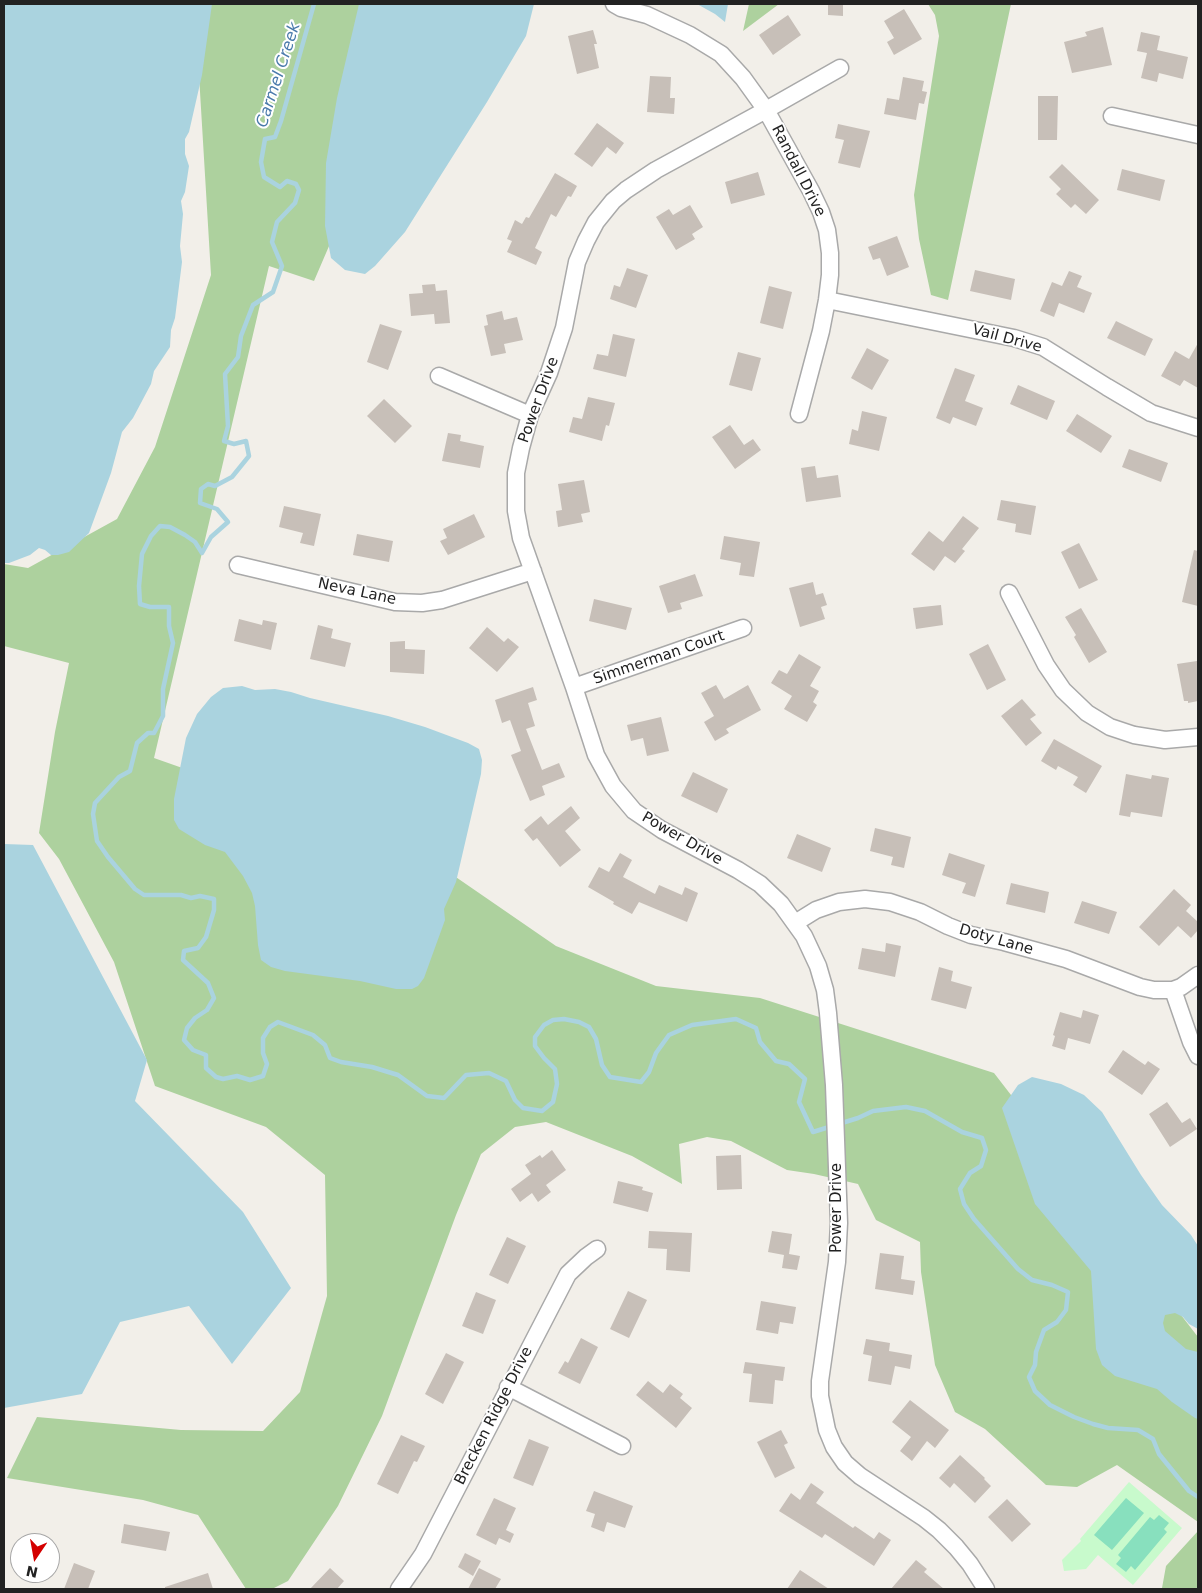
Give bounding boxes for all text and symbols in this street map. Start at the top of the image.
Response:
water label: Carmel Creek [253,20,305,130]
street label: Randall Drive [767,122,829,220]
street label: Vail Drive [970,321,1044,357]
street label: Power Drive [515,355,563,445]
street label: Neva Lane [316,575,398,609]
street label: Simmerman Court [591,627,727,689]
street label: Power Drive [638,809,726,869]
street label: Doty Lane [957,921,1035,959]
street label: Power Drive [828,1163,846,1253]
street label: Brecken Ridge Drive [451,1344,537,1488]
north arrow [10,1533,60,1583]
text: N [25,1563,39,1581]

